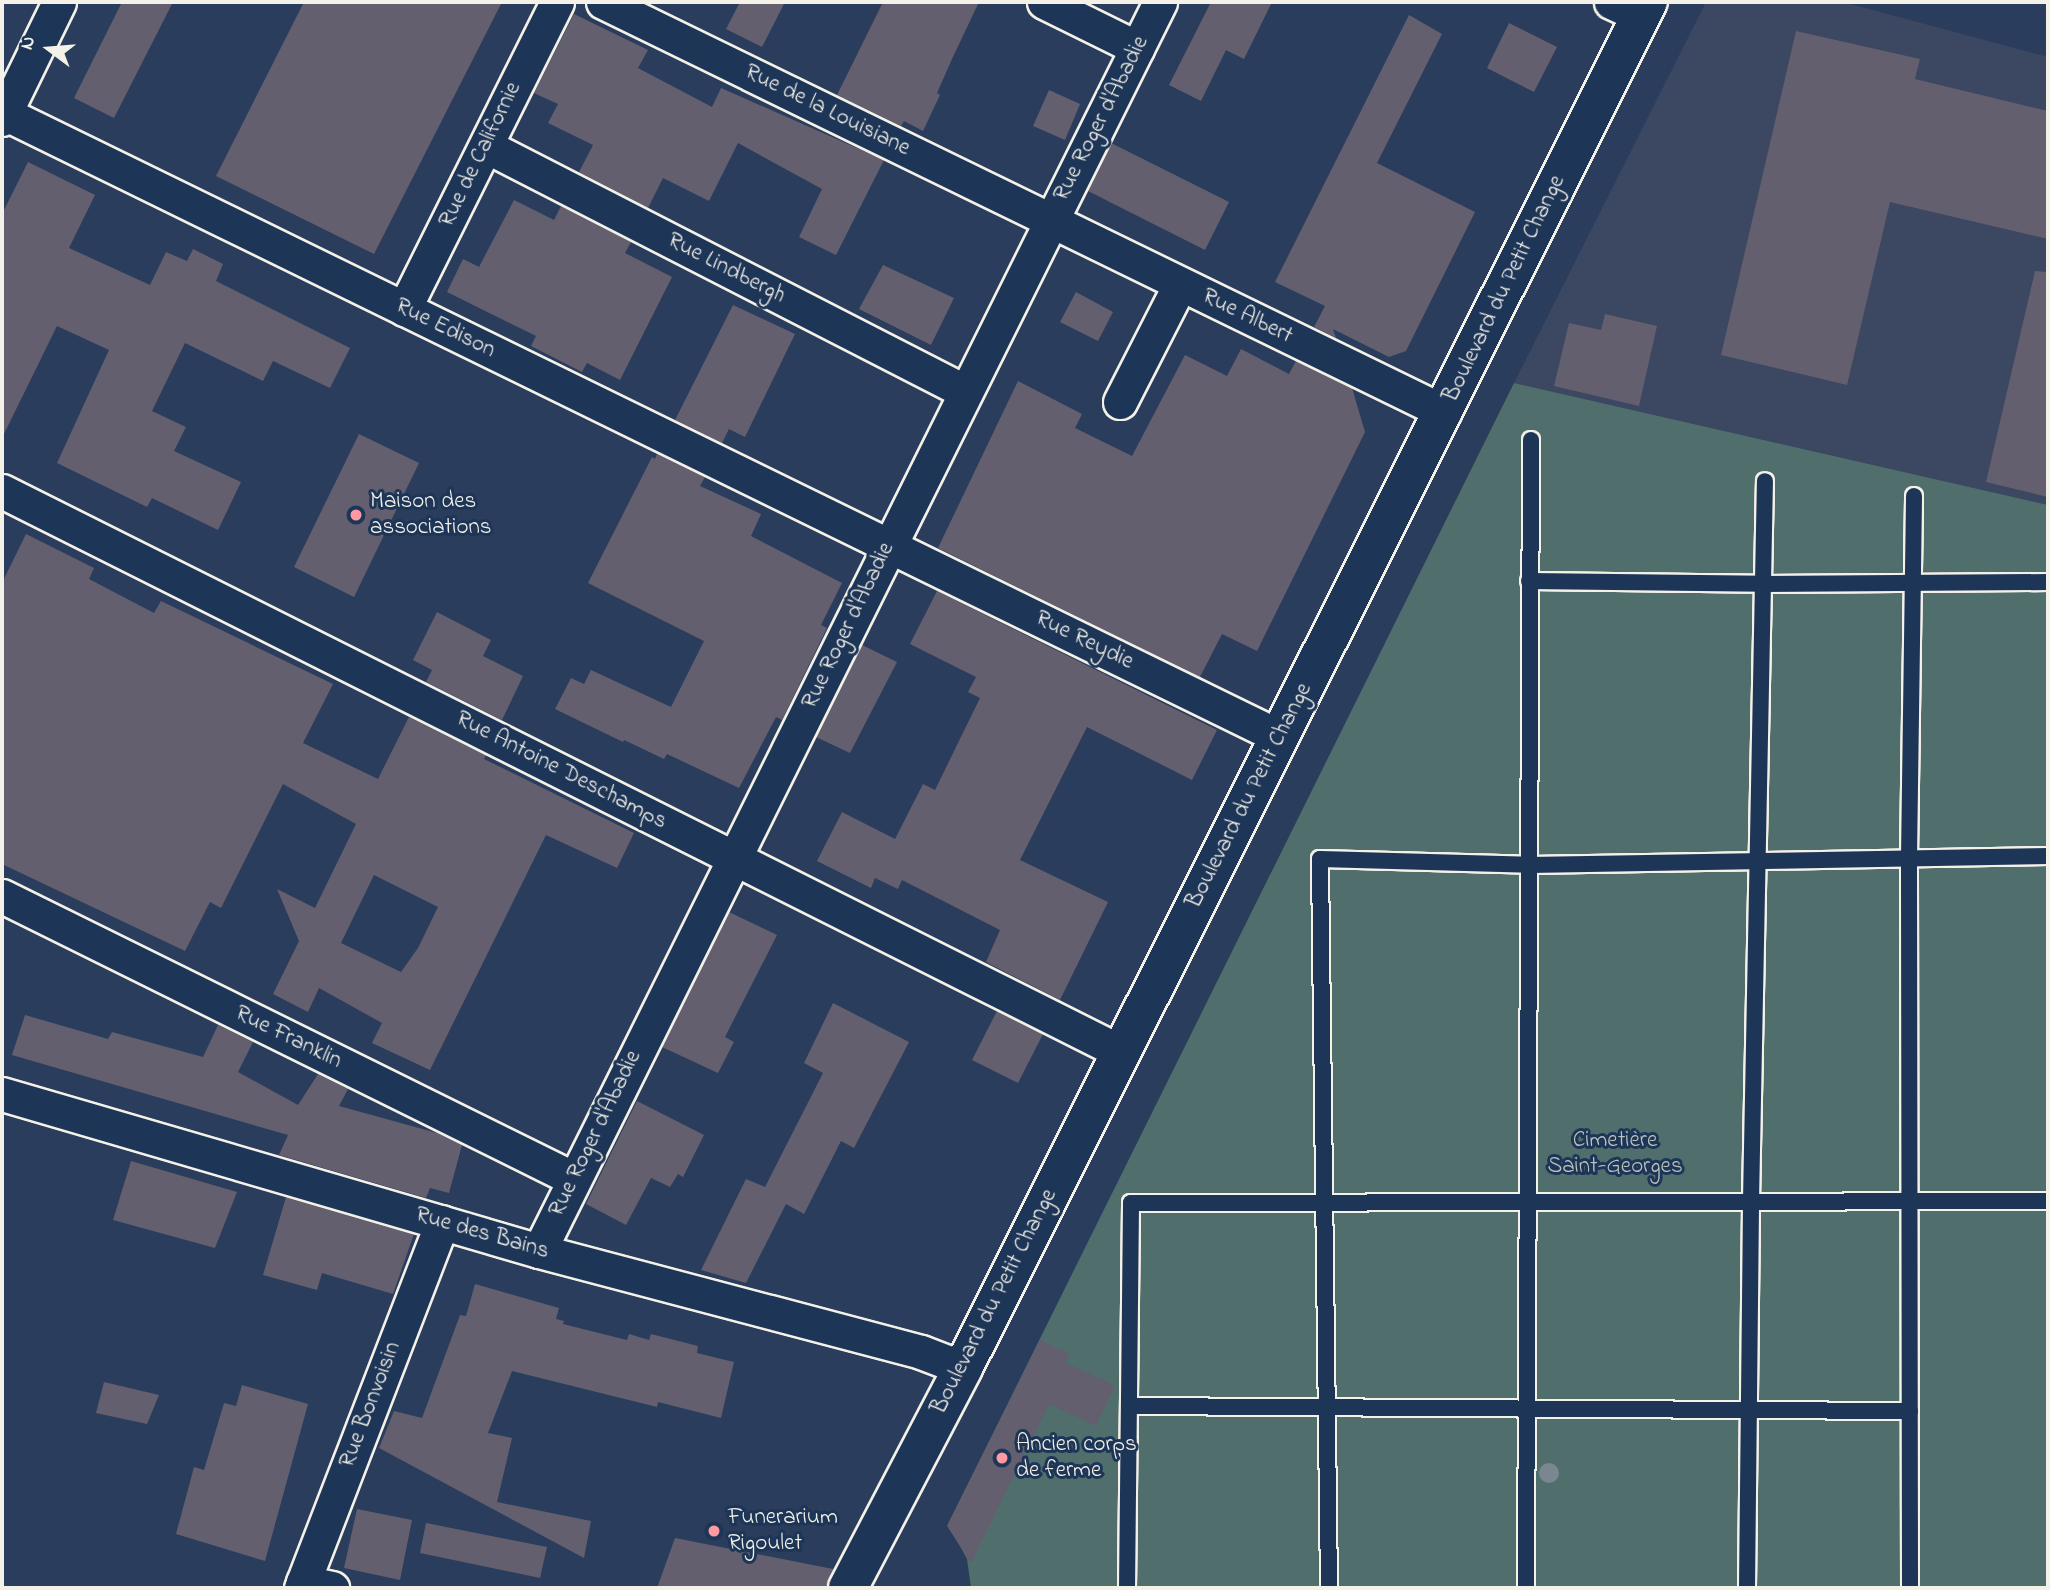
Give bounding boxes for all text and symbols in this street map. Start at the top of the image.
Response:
north arrow [14,14,84,84]
street label: Rue Roger d'Abadie [1049,32,1155,206]
text: N [14,33,43,53]
street label: Rue de la Louisiane [740,59,914,163]
street label: Rue de Californie [434,78,528,232]
street label: Boulevard du Petit Change [1438,171,1572,407]
street label: Rue Lindbergh [662,227,790,311]
street label: Rue Albert [1197,283,1297,351]
street label: Rue Edison [390,293,500,365]
place label: Maison des associations [370,488,491,542]
marker: Maison des associations [348,507,364,523]
street label: Rue Roger d'Abadie [797,538,901,714]
street label: Rue Reydie [1030,605,1138,677]
street label: Boulevard du Petit Change [1181,679,1319,913]
street label: Rue Antoine Deschamps [451,706,671,836]
street label: Rue Franklin [230,1000,346,1076]
street label: Rue Roger d'Abadie [544,1046,648,1222]
park label: Cimetière Saint-Georges [1547,1127,1683,1181]
street label: Boulevard du Petit Change [926,1185,1064,1419]
street label: Rue des Bains [412,1202,552,1266]
street label: Rue Bonvoisin [334,1338,408,1472]
place label: Ancien corps de ferme [1016,1431,1137,1485]
marker: Ancien corps de ferme [994,1450,1010,1466]
place label: Funerarium Rigoulet [728,1504,838,1558]
marker: Funerarium Rigoulet [706,1523,722,1539]

